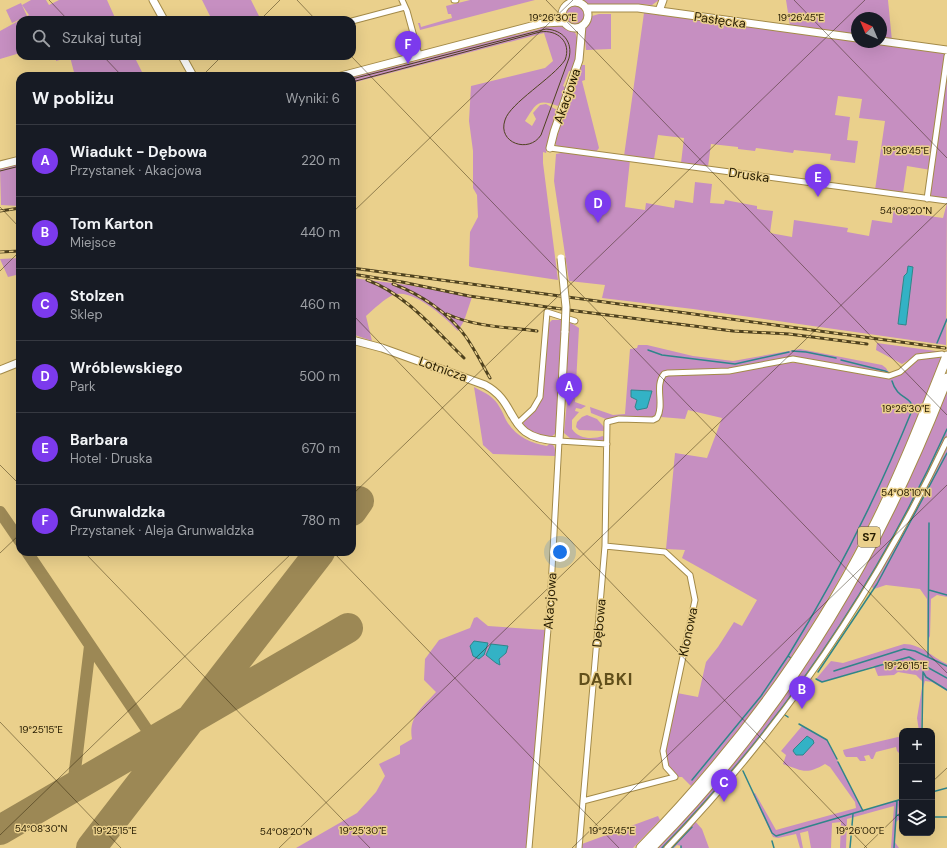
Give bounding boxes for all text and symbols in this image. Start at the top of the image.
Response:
street label: Pasłęcka [693,8,747,32]
text: 19°26'30"E [529,11,577,24]
text: 19°26'45"E [778,11,825,24]
north arrow [851,12,887,48]
search box [16,16,356,60]
icon: search [30,27,52,49]
text: Szukaj tutaj [62,28,142,48]
pin: F [395,31,421,64]
street label: Akacjowa [550,66,584,126]
text: W pobliżu [32,87,114,109]
text: Wyniki: 6 [286,90,340,107]
text: Wiadukt - Dębowa [70,142,207,162]
text: 19°26'45"E [883,144,930,157]
text: A [40,152,50,169]
text: 220 m [301,152,340,169]
text: Przystanek · Akacjowa [70,162,201,179]
street label: Druska [727,164,771,186]
pin: E [805,164,831,197]
pin: D [585,190,611,223]
text: 54°08'20"N [880,204,932,217]
text: Tom Karton [70,214,153,234]
text: B [41,224,49,241]
text: 440 m [300,224,340,241]
text: Miejsce [70,234,116,251]
text: Stolzen [70,286,124,306]
text: C [40,296,50,313]
text: 460 m [300,296,340,313]
text: Sklep [70,306,103,323]
street label: Lotnicza [417,352,469,386]
text: Wróblewskiego [70,358,183,378]
text: D [40,368,50,385]
text: 500 m [299,368,340,385]
pin: A [556,373,582,406]
text: Park [70,378,96,395]
text: 19°26'30"E [882,402,930,415]
text: Barbara [70,430,128,450]
text: E [41,440,49,457]
text: 670 m [301,440,340,457]
text: Hotel · Druska [70,450,152,467]
text: 54°08'10"N [881,486,931,499]
text: Grunwaldzka [70,502,165,522]
text: F [41,512,49,529]
text: 780 m [301,512,340,529]
text: Przystanek · Aleja Grunwaldzka [70,522,254,539]
road number: S7 [858,527,880,547]
your location [550,542,570,562]
street label: Akacjowa [540,572,560,630]
street label: Dębowa [588,598,610,648]
street label: Klonowa [674,606,702,658]
text: 19°26'15"E [884,659,928,672]
district label: DĄBKI [579,668,633,690]
pin: B [789,676,815,709]
text: 19°25'15"E [19,723,63,736]
map controls [899,728,935,836]
button: + [899,728,935,764]
button: − [899,764,935,800]
pin: C [711,769,737,802]
button: layers [899,800,935,836]
text: 54°08'30"N [15,822,67,835]
text: 19°25'15"E [93,824,137,837]
text: 19°25'30"E [339,824,387,837]
text: 19°25'45"E [589,824,635,837]
text: 19°26'00"E [836,824,885,837]
text: 54°08'20"N [260,825,312,838]

